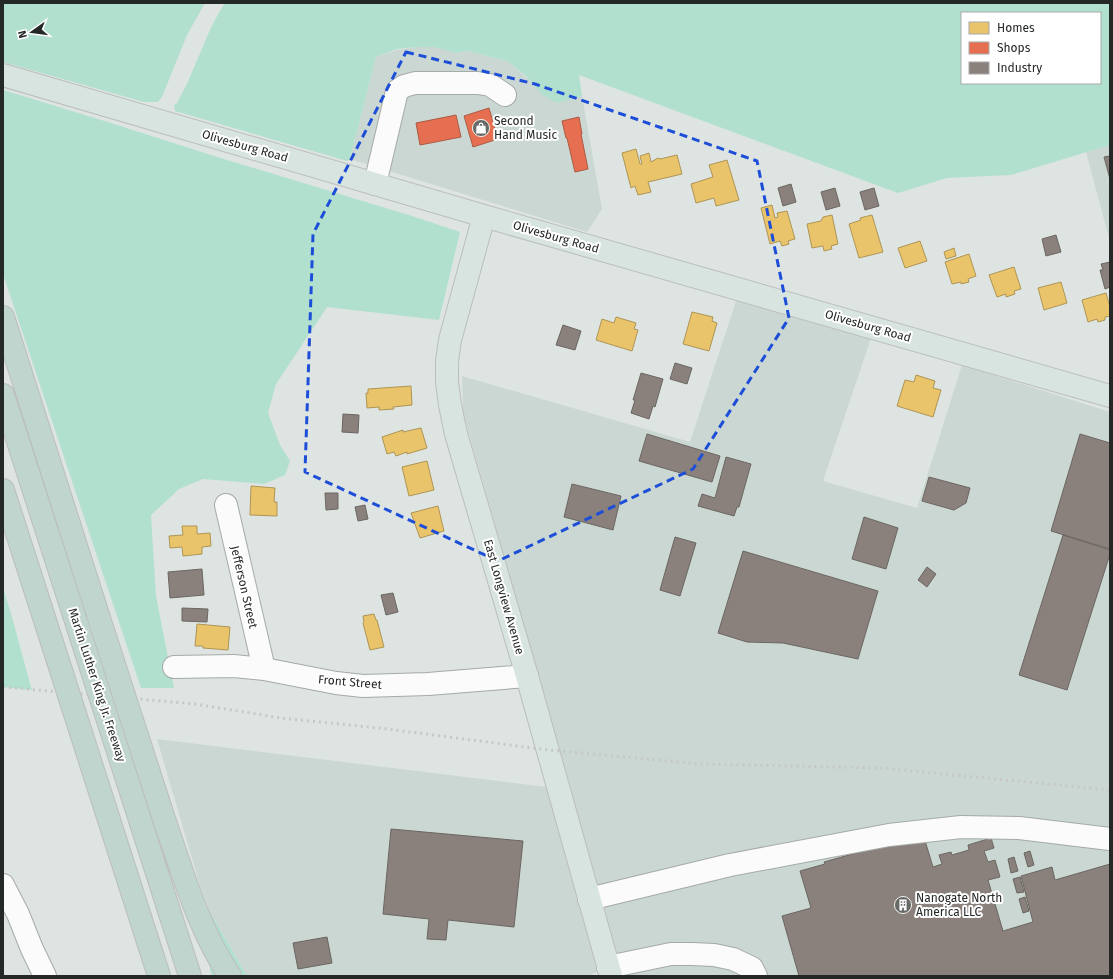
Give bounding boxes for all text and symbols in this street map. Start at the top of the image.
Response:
north arrow [12,12,52,52]
legend [961,12,1101,84]
text: Homes [997,21,1035,35]
text: N [16,29,30,39]
text: Shops [997,41,1031,55]
text: Industry [997,61,1042,75]
place label: Second Hand Music [494,114,557,142]
shop icon: Second Hand Music [471,118,491,138]
street label: Olivesburg Road [200,127,290,165]
street label: Olivesburg Road [511,218,601,256]
street label: Olivesburg Road [823,307,913,345]
street label: East Longview Avenue [481,538,527,656]
street label: Jefferson Street [228,544,260,630]
street label: Martin Luther King Jr. Freeway [66,606,129,764]
street label: Front Street [318,672,383,692]
place label: Nanogate North America LLC [916,891,1002,919]
building icon: Nanogate North America LLC [893,895,913,915]

